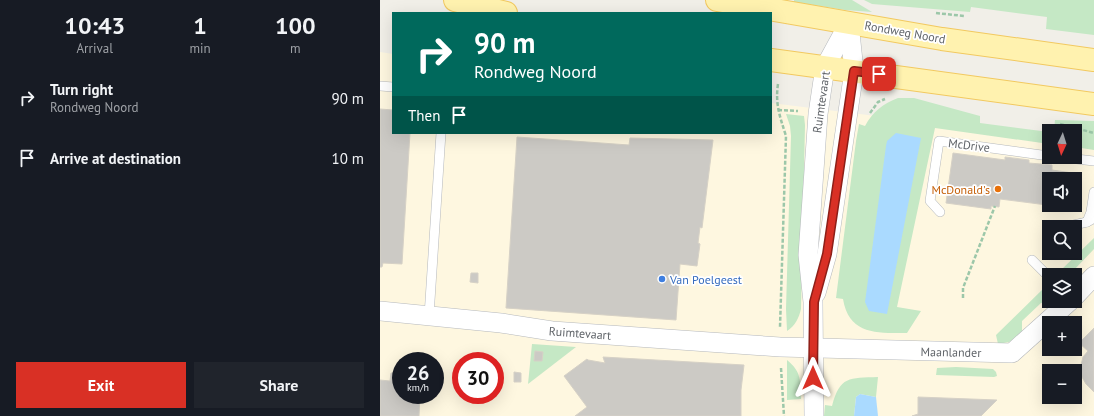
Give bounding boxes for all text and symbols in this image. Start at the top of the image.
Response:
text: 10:43 [64,10,125,41]
text: 1 [193,10,207,41]
text: 100 [275,10,316,41]
street label: Rondweg Noord [863,18,947,46]
text: 90 m [474,24,535,61]
icon: right [408,28,460,80]
text: Arrival [77,40,113,57]
text: min [189,40,211,57]
text: m [290,40,301,57]
pin [862,57,896,91]
text: Rondweg Noord [474,60,597,83]
icon: arrive [868,63,890,85]
street label: Ruimtevaart [809,70,833,134]
text: Turn right [50,80,113,99]
icon: right [16,87,38,109]
text: 90 m [331,89,364,108]
text: Rondweg Noord [50,99,139,116]
icon: arrive [448,104,470,126]
text: Then [408,106,440,125]
north arrow [1042,124,1082,164]
map controls [1042,124,1082,404]
street label: McDrive [947,135,991,155]
icon: arrive [16,147,38,169]
text: Arrive at destination [50,149,181,168]
text: 10 m [331,149,364,168]
button: sound [1042,172,1082,212]
place label: McDonald's [931,182,990,197]
marker: McDonald's [993,184,1003,194]
button: search [1042,220,1082,260]
button: layers [1042,268,1082,308]
place label: Van Poelgeest [669,272,742,287]
marker: Van Poelgeest [657,274,667,284]
button: + [1042,316,1082,356]
street label: Ruimtevaart [548,323,612,343]
street label: Maanlander [921,344,981,360]
speed limit sign: 30 [452,352,504,404]
position arrow [792,357,834,399]
text: 26 [407,360,429,386]
button: Exit [16,362,186,408]
button: Share [194,362,364,408]
button: − [1042,364,1082,404]
text: km/h [407,381,429,394]

